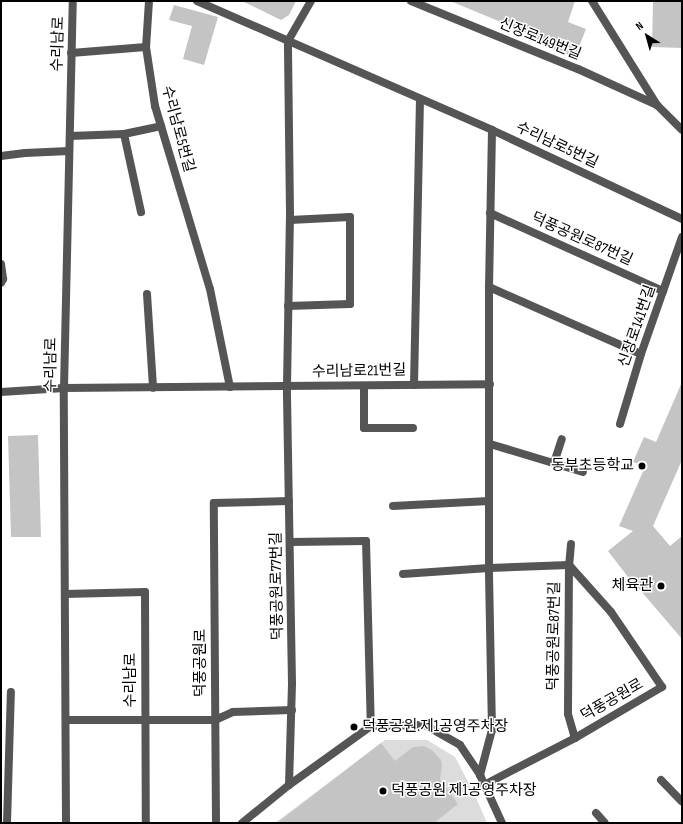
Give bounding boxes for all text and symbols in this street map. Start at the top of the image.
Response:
street label: 신장로149번길 [496,14,584,64]
street label: 수리남로 [48,16,68,72]
north arrow [627,16,667,56]
text: N [633,19,646,33]
street label: 수리남로5번길 [158,84,198,174]
street label: 수리남로5번길 [513,118,601,172]
street label: 덕풍공원로87번길 [529,209,635,269]
street label: 신장로141번길 [615,283,659,369]
street label: 수리남로 [42,337,60,393]
street label: 수리남로21번길 [312,361,406,381]
place label: 동부초등학교 [551,457,634,475]
marker: 동부초등학교 [637,461,647,471]
street label: 덕풍공원로77번길 [267,532,287,640]
place label: 체육관 [612,577,653,595]
street label: 덕풍공원로87번길 [544,581,564,691]
marker: 체육관 [656,581,666,591]
street label: 덕풍공원로 [192,629,210,697]
street label: 수리남로 [122,652,140,708]
street label: 덕풍공원로 [578,675,646,725]
place label: 덕풍공원.제1공영주차장 [362,718,508,736]
marker: 덕풍공원.제1공영주차장 [349,722,359,732]
place label: 덕풍공원 제1공영주차장 [391,782,537,800]
marker: 덕풍공원 제1공영주차장 [378,786,388,796]

